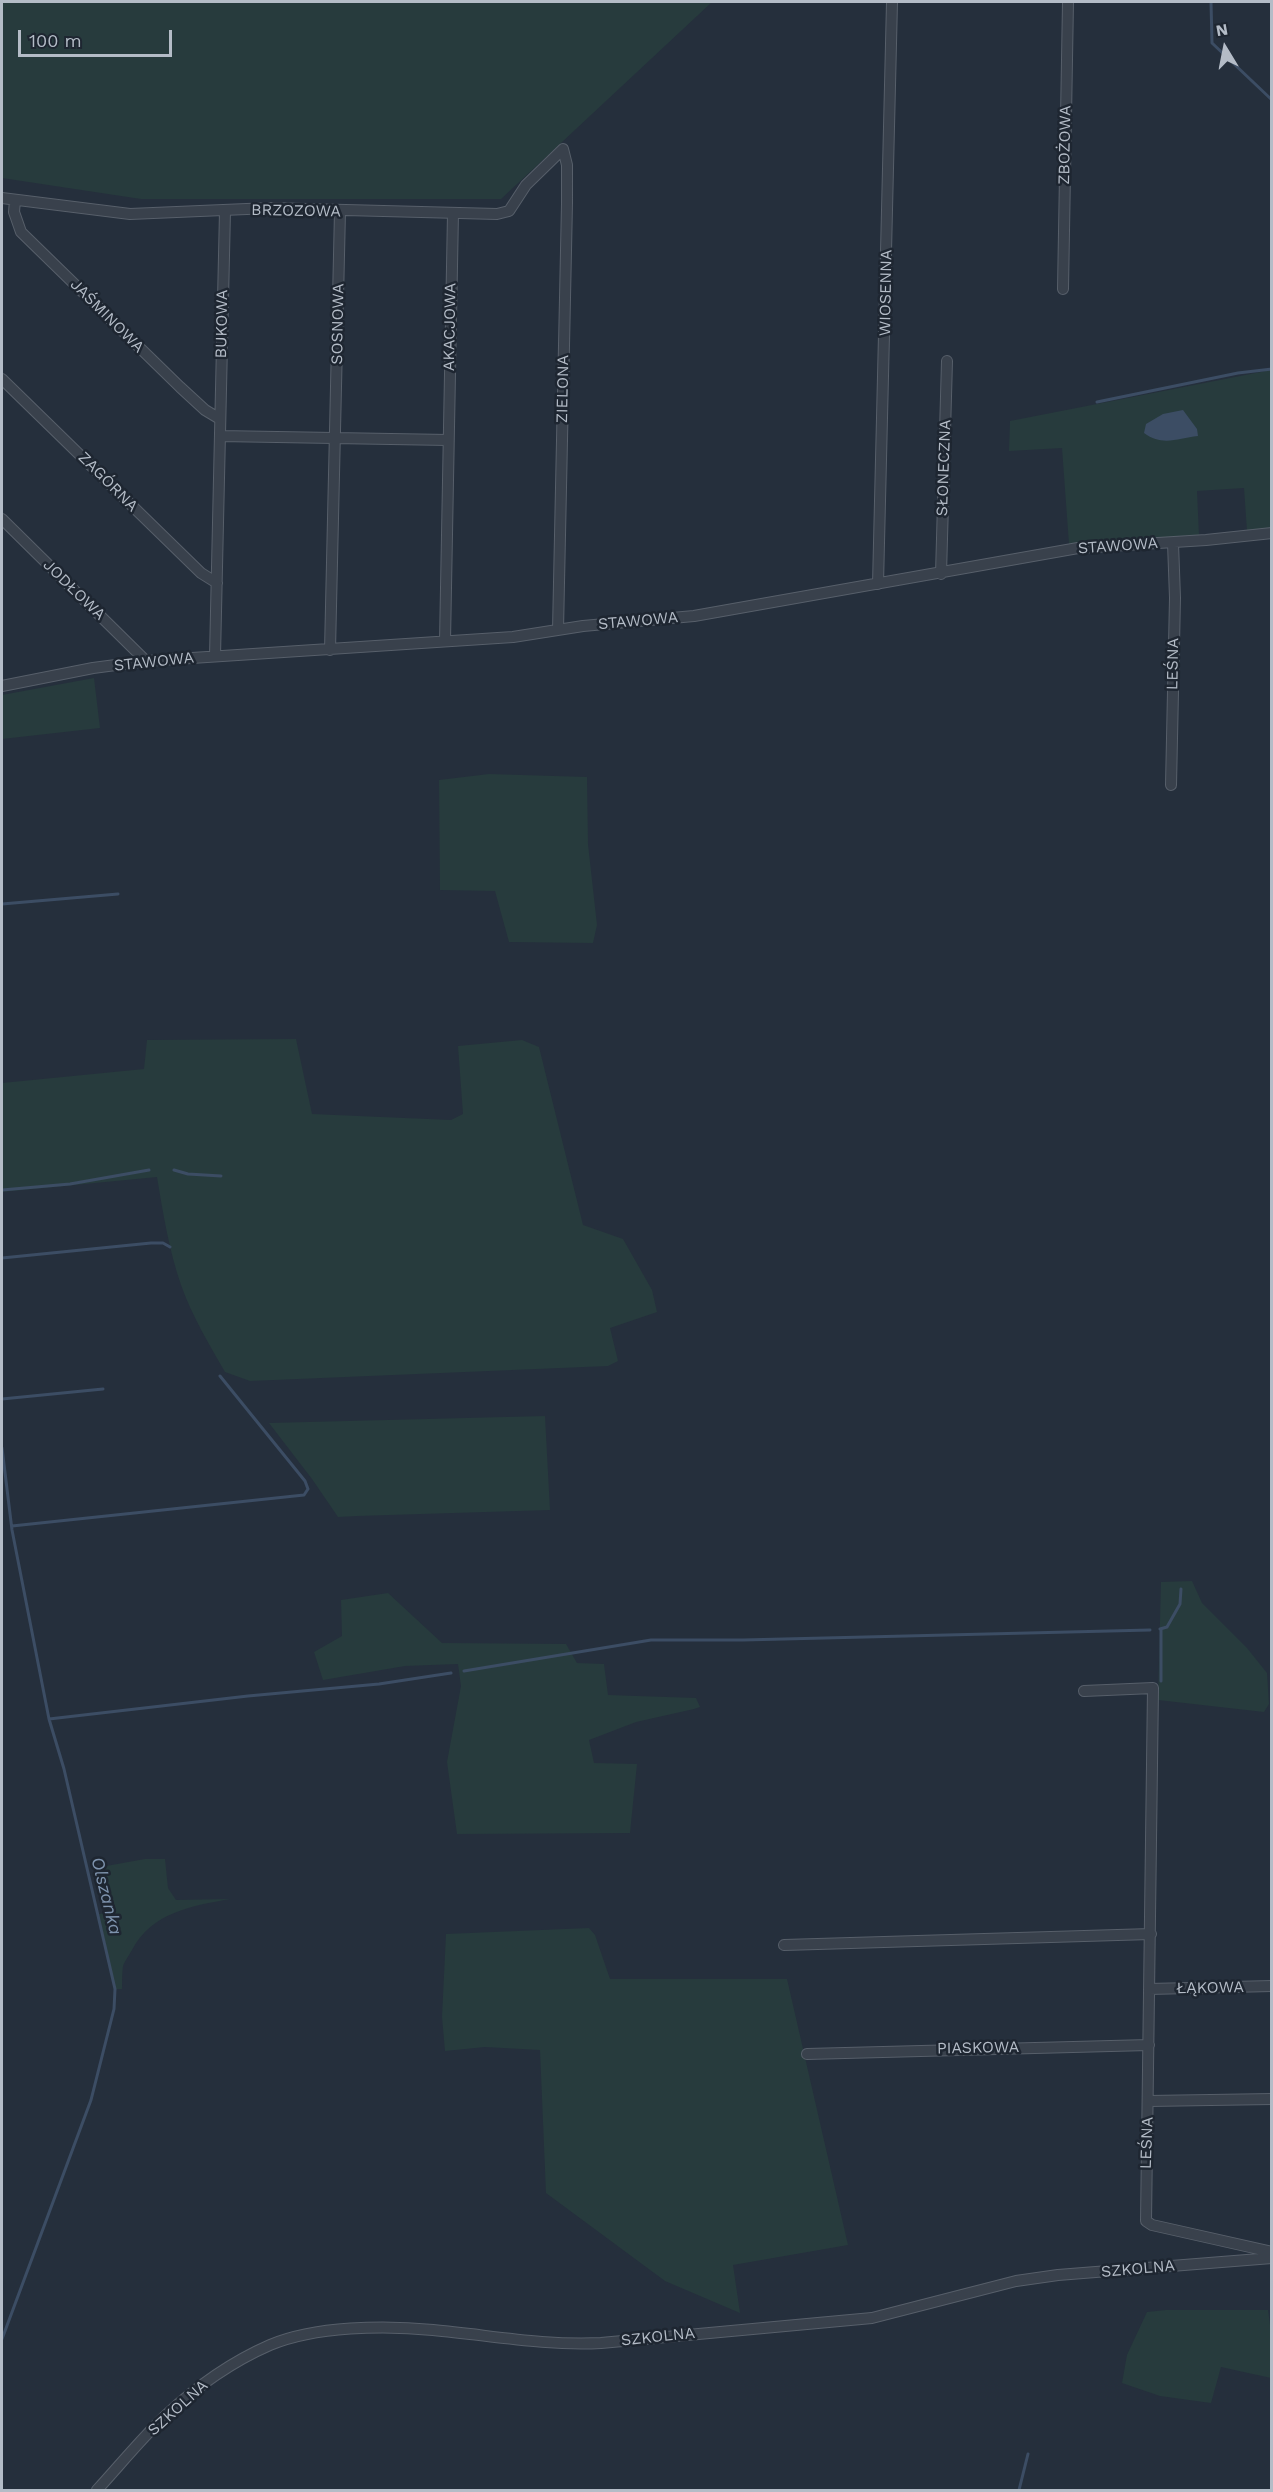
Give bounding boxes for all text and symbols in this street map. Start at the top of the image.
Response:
scale bar [21,18,176,56]
north arrow [1195,18,1255,78]
text: N [1214,19,1229,40]
text: 100 m [29,30,82,51]
street label: ZBOŻOWA [1055,105,1075,185]
street label: BRZOZOWA [251,201,341,221]
street label: WIOSENNA [876,250,896,336]
street label: JAŚMINOWA [66,275,148,357]
street label: SOSNOWA [328,283,348,365]
street label: AKACJOWA [440,283,460,371]
street label: BUKOWA [212,289,232,359]
street label: ZIELONA [553,355,573,423]
street label: SŁONECZNA [933,419,955,517]
street label: ZAGÓRNA [74,448,142,516]
street label: STAWOWA [1077,534,1159,558]
street label: JODŁOWA [39,556,109,624]
street label: STAWOWA [597,608,679,634]
street label: LEŚNA [1163,638,1183,690]
street label: STAWOWA [113,648,195,676]
water label: Olszanka [86,1855,126,1937]
street label: ŁĄKOWA [1176,1978,1244,1998]
street label: PIASKOWA [937,2038,1019,2058]
street label: LEŚNA [1136,2117,1158,2169]
street label: SZKOLNA [1100,2256,1176,2282]
street label: SZKOLNA [620,2324,696,2350]
street label: SZKOLNA [144,2376,212,2440]

